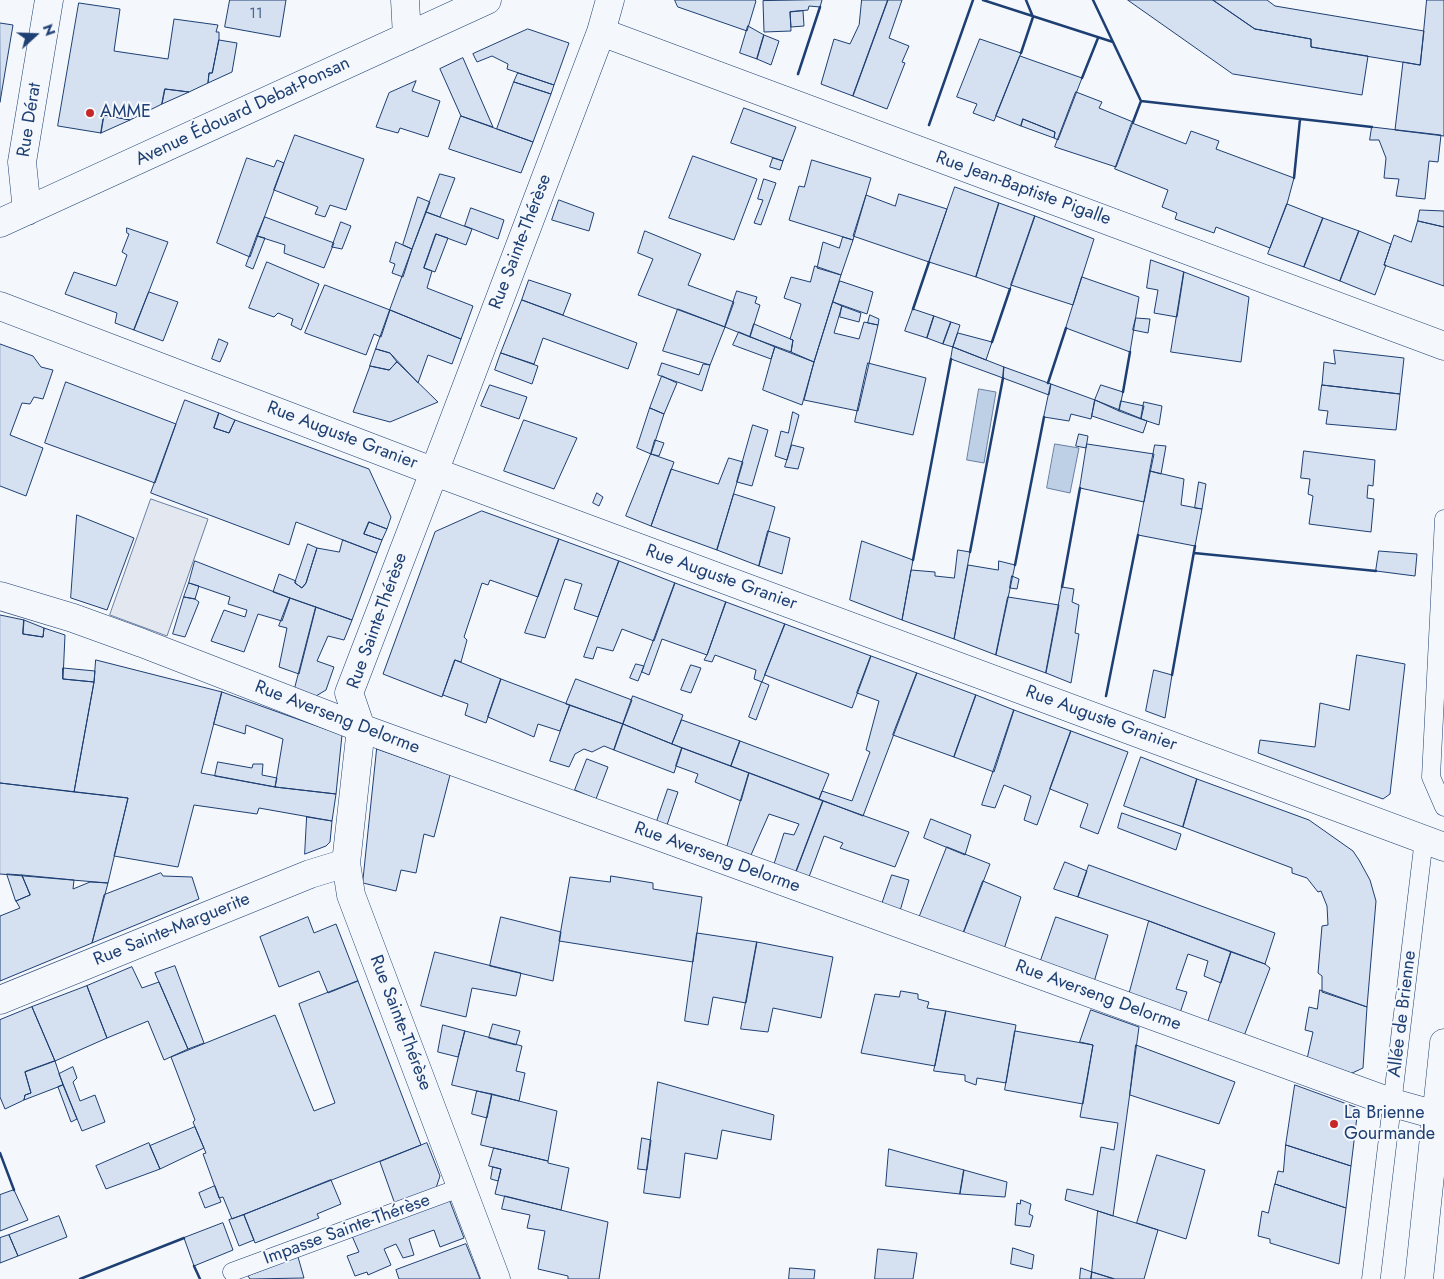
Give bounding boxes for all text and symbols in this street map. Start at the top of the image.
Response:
house number: 11 [249,5,263,23]
north arrow [10,10,60,60]
text: N [38,21,60,39]
street label: Avenue Édouard Debat-Ponsan [132,53,354,171]
street label: Rue Dérat [13,81,47,159]
place label: AMME [100,102,151,124]
marker: AMME [84,107,96,119]
street label: Rue Jean-Baptiste Pigalle [932,147,1114,231]
street label: Rue Sainte-Thérèse [485,171,557,313]
street label: Rue Auguste Granier [264,397,420,475]
street label: Rue Auguste Granier [642,541,800,615]
street label: Rue Sainte-Thérèse [343,550,413,692]
street label: Rue Averseng Delorme [252,677,422,759]
street label: Rue Auguste Granier [1022,682,1180,756]
street label: Rue Averseng Delorme [631,818,803,898]
street label: Rue Sainte-Marguerite [91,889,253,971]
street label: Allée de Brienne [1385,949,1421,1079]
street label: Rue Sainte-Thérèse [364,952,436,1094]
street label: Rue Averseng Delorme [1012,956,1184,1036]
place label: La Brienne Gourmande [1344,1103,1435,1146]
marker: La Brienne Gourmande [1328,1118,1340,1130]
street label: Impasse Sainte-Thérèse [261,1190,433,1270]

